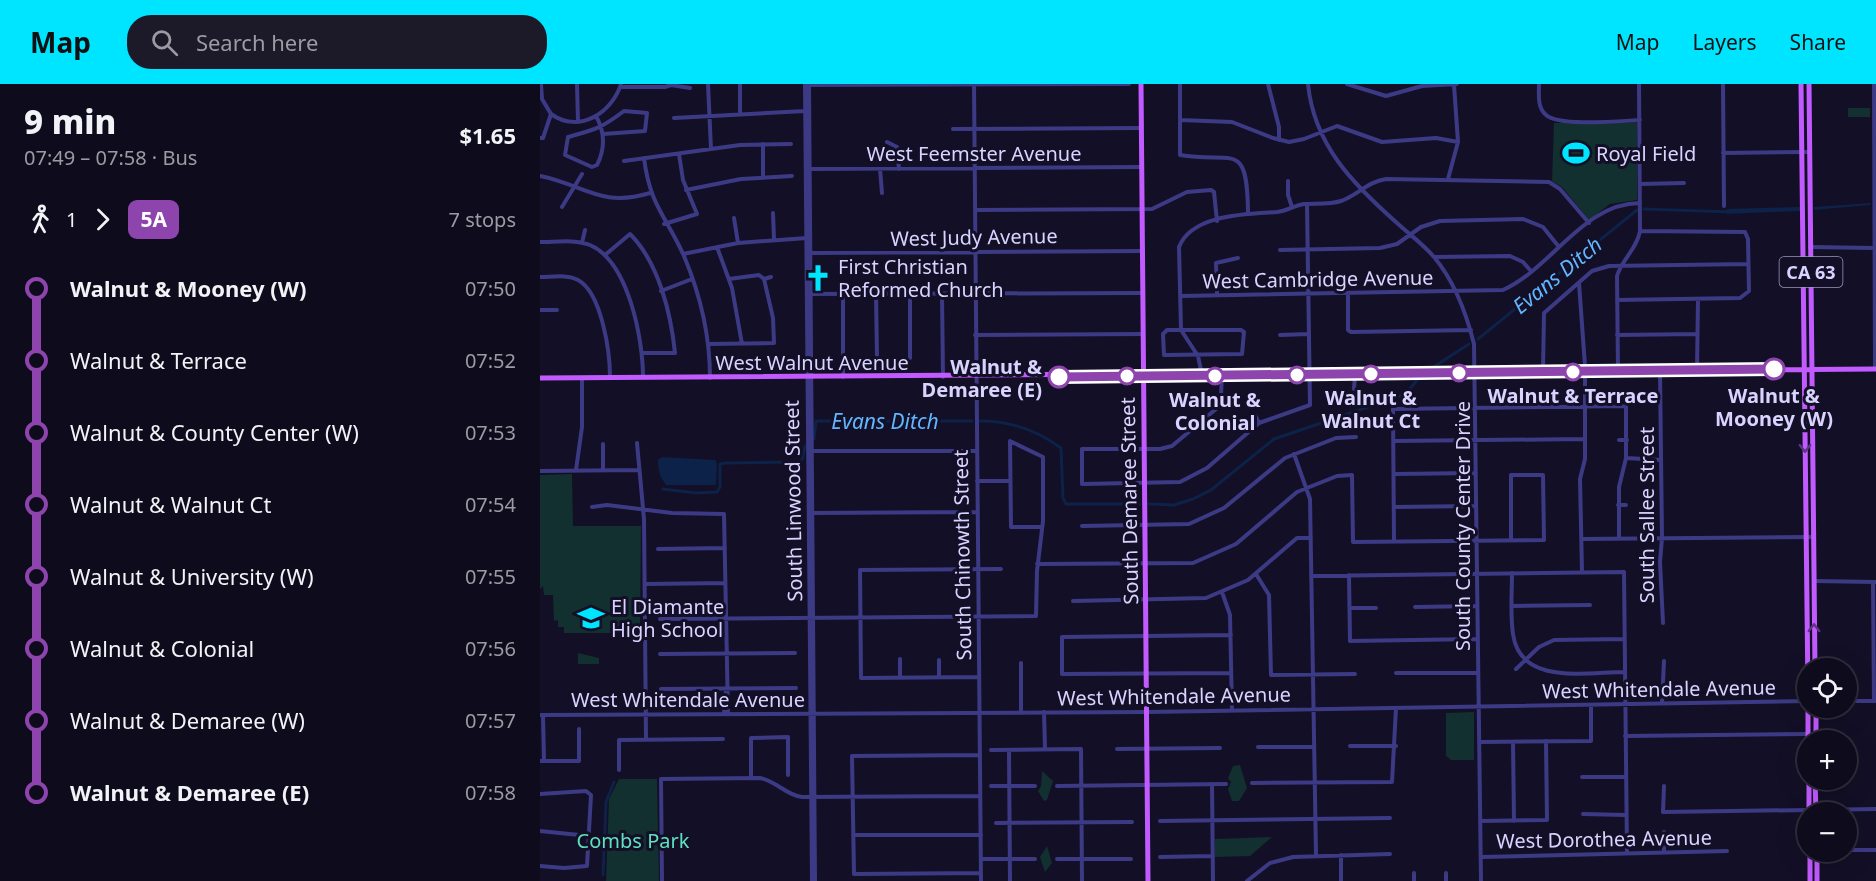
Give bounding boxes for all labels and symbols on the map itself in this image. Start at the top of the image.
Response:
sports icon: Royal Field [1561,138,1591,168]
street label: West Feemster Avenue [867,140,1081,167]
place label: Royal Field [1596,140,1696,167]
street label: West Judy Avenue [890,222,1058,252]
water label: Evans Ditch [1506,230,1608,320]
place label: First Christian Reformed Church [838,253,1004,303]
road number: CA 63 [1780,257,1842,287]
church icon: First Christian Reformed Church [803,263,833,293]
street label: West Cambridge Avenue [1202,263,1434,295]
street label: West Walnut Avenue [715,349,909,376]
place label: Walnut & Demaree (E) [922,353,1042,403]
marker: Walnut & Mooney (W) [1763,358,1785,380]
marker: Walnut & Terrace [1564,363,1582,381]
unlabelled marker [1450,364,1468,382]
marker: Walnut & Walnut Ct [1362,365,1380,383]
marker: Walnut & Demaree (E) [1048,366,1070,388]
unlabelled marker [1288,366,1306,384]
unlabelled marker [1118,367,1136,385]
marker: Walnut & Colonial [1206,367,1224,385]
place label: Walnut & Terrace [1488,382,1658,409]
place label: Walnut & Mooney (W) [1715,382,1833,432]
place label: Walnut & Walnut Ct [1322,384,1420,434]
place label: Walnut & Colonial [1169,386,1261,436]
street label: South Demaree Street [1114,397,1144,605]
street label: South Linwood Street [778,400,808,602]
street label: South County Center Drive [1449,401,1476,651]
water label: Evans Ditch [831,407,939,435]
street label: South Sallee Street [1633,427,1660,603]
one-way arrow [1798,444,1811,453]
street label: South Chinowth Street [947,449,977,661]
place label: El Diamante High School [611,593,724,643]
school or university icon: El Diamante High School [576,603,606,633]
one-way arrow [1808,624,1820,633]
street label: West Whitendale Avenue [1542,673,1776,705]
street label: West Whitendale Avenue [1057,680,1291,712]
street label: West Whitendale Avenue [571,686,805,713]
street label: West Dorothea Avenue [1496,824,1712,854]
park label: Combs Park [577,827,690,854]

